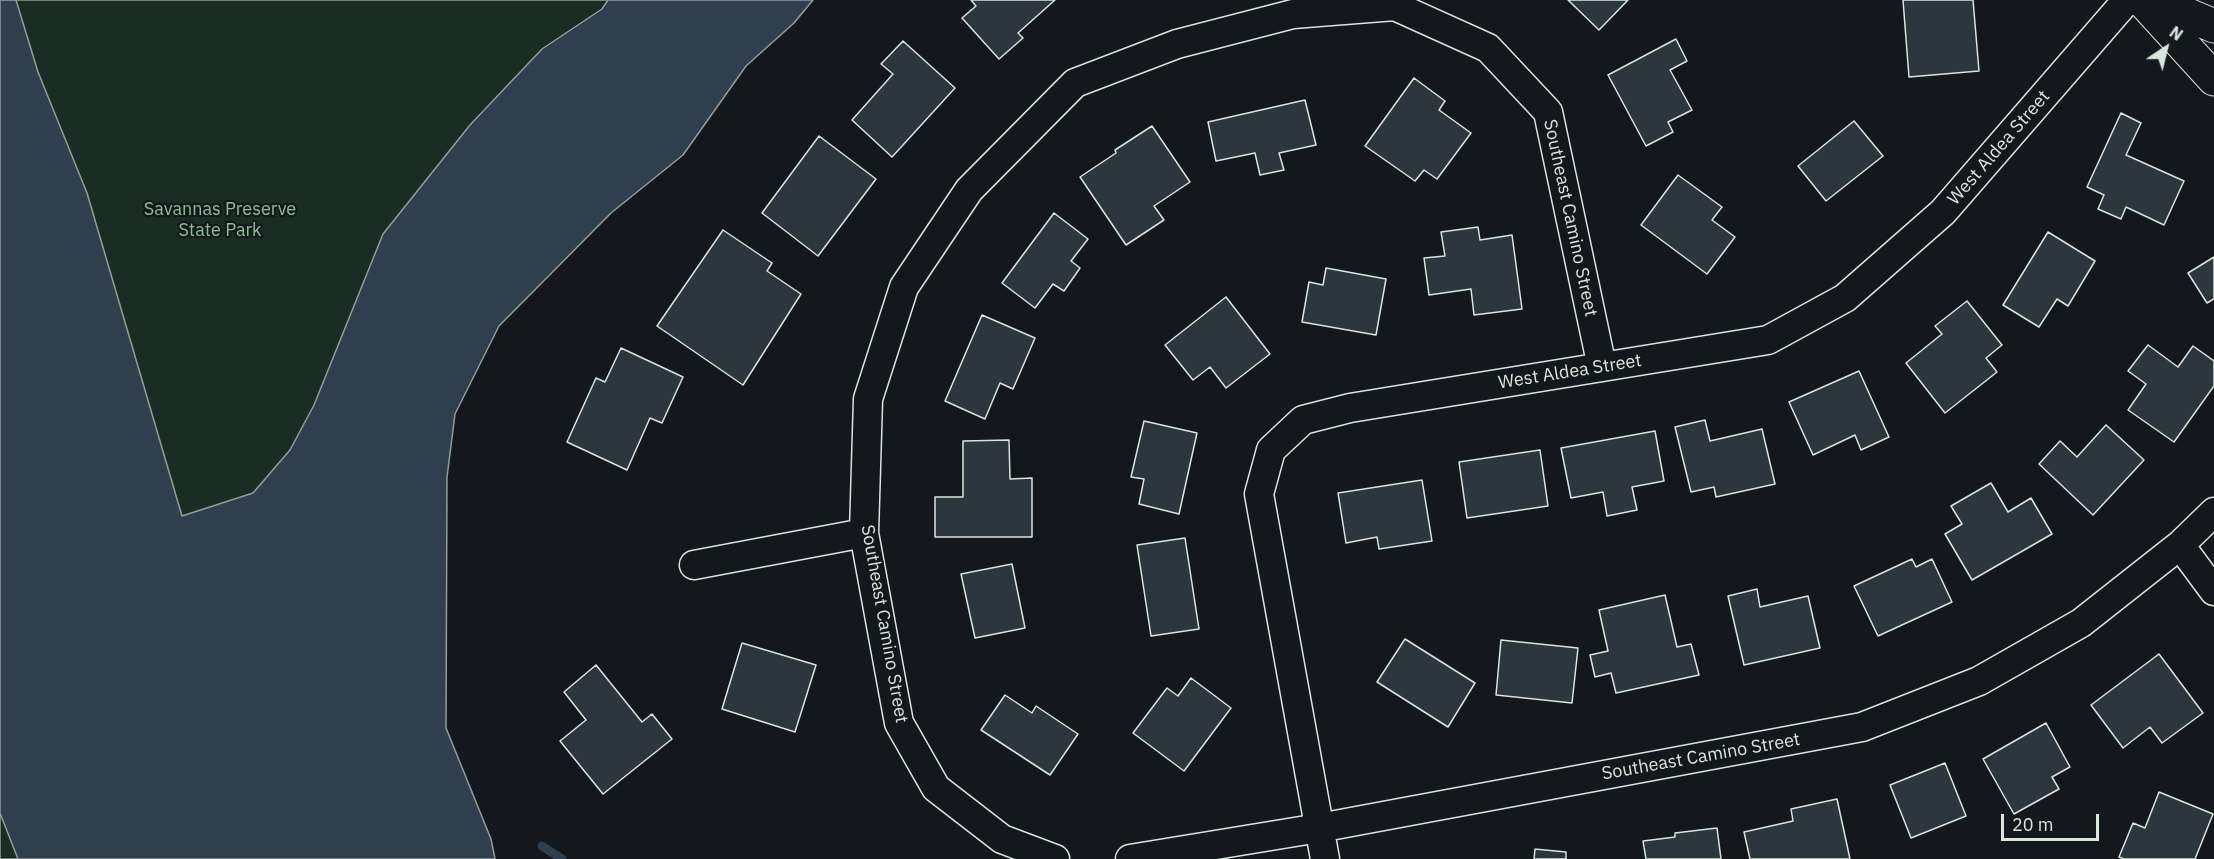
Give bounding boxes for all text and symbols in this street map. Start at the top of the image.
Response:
north arrow [2136,18,2196,78]
text: N [2166,22,2187,45]
street label: West Aldea Street [1943,86,2055,210]
street label: Southeast Camino Street [1539,117,1601,319]
park label: Savannas Preserve State Park [144,199,296,242]
street label: West Aldea Street [1497,350,1643,394]
street label: Southeast Camino Street [856,523,912,725]
street label: Southeast Camino Street [1600,729,1802,785]
scale bar [2004,802,2102,840]
text: 20 m [2012,813,2054,836]

